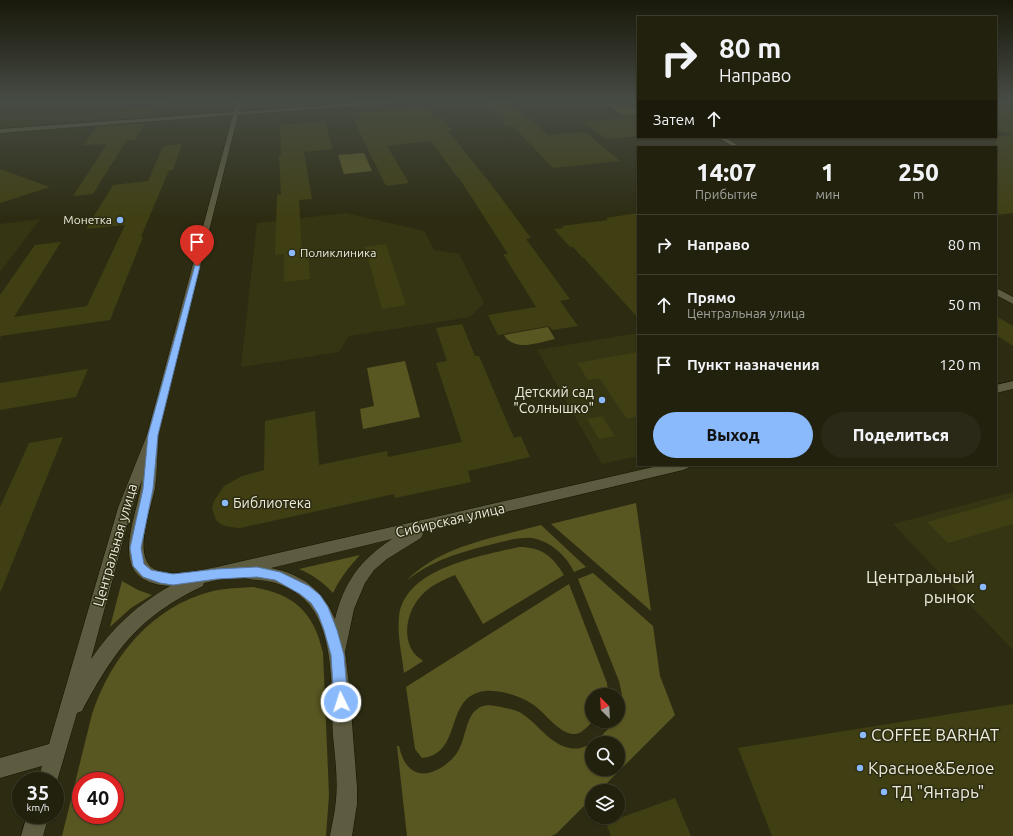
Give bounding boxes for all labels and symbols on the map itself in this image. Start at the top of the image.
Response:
place label: Монетка [63,213,112,226]
marker: Монетка [115,215,125,225]
pin [180,225,214,266]
place label: Поликлиника [300,246,376,259]
marker: Поликлиника [287,248,297,258]
place label: Детский сад "Солнышко" [513,384,594,416]
marker: Детский сад "Солнышко" [597,395,607,405]
street label: Центральная улица [90,482,140,608]
place label: Библиотека [233,495,311,511]
marker: Библиотека [220,498,230,508]
street label: Сибирская улица [394,500,506,540]
place label: Центральный рынок [866,567,975,606]
marker: Центральный рынок [978,582,988,592]
position arrow [320,681,362,723]
north arrow [585,688,625,728]
place label: COFFEE BARHAT [871,725,1000,744]
marker: COFFEE BARHAT [858,730,868,740]
place label: Красное&Белое [868,758,994,777]
marker: Красное&Белое [855,763,865,773]
speed limit sign: 40 [72,772,124,824]
place label: ТД "Янтарь" [892,782,984,801]
marker: ТД "Янтарь" [879,787,889,797]

